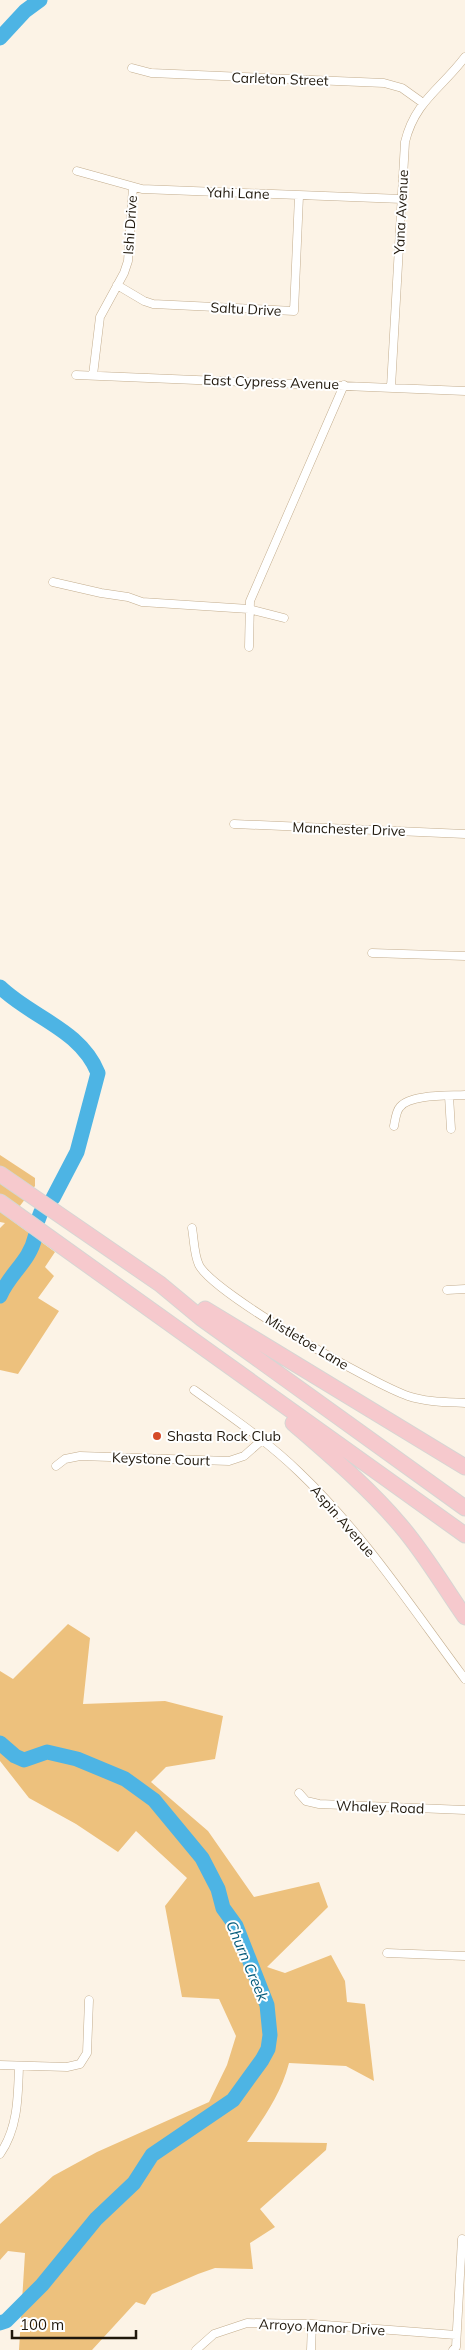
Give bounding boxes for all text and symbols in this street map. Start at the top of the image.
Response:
street label: Carleton Street [231,68,329,90]
street label: Yana Avenue [390,169,412,256]
street label: Yahi Lane [205,183,270,203]
street label: Ishi Drive [119,195,141,255]
street label: Saltu Drive [210,298,282,320]
street label: East Cypress Avenue [203,371,339,393]
street label: Manchester Drive [292,818,406,840]
street label: Mistletoe Lane [262,1310,352,1374]
place label: Shasta Rock Club [167,1427,281,1445]
marker: Shasta Rock Club [151,1430,163,1442]
street label: Keystone Court [112,1448,210,1470]
street label: Aspin Avenue [307,1481,379,1561]
street label: Whaley Road [335,1796,425,1818]
water label: Churn Creek [222,1918,273,2005]
scale bar [12,2308,136,2340]
text: 100 m [20,2315,64,2334]
street label: Arroyo Manor Drive [258,2315,386,2339]

